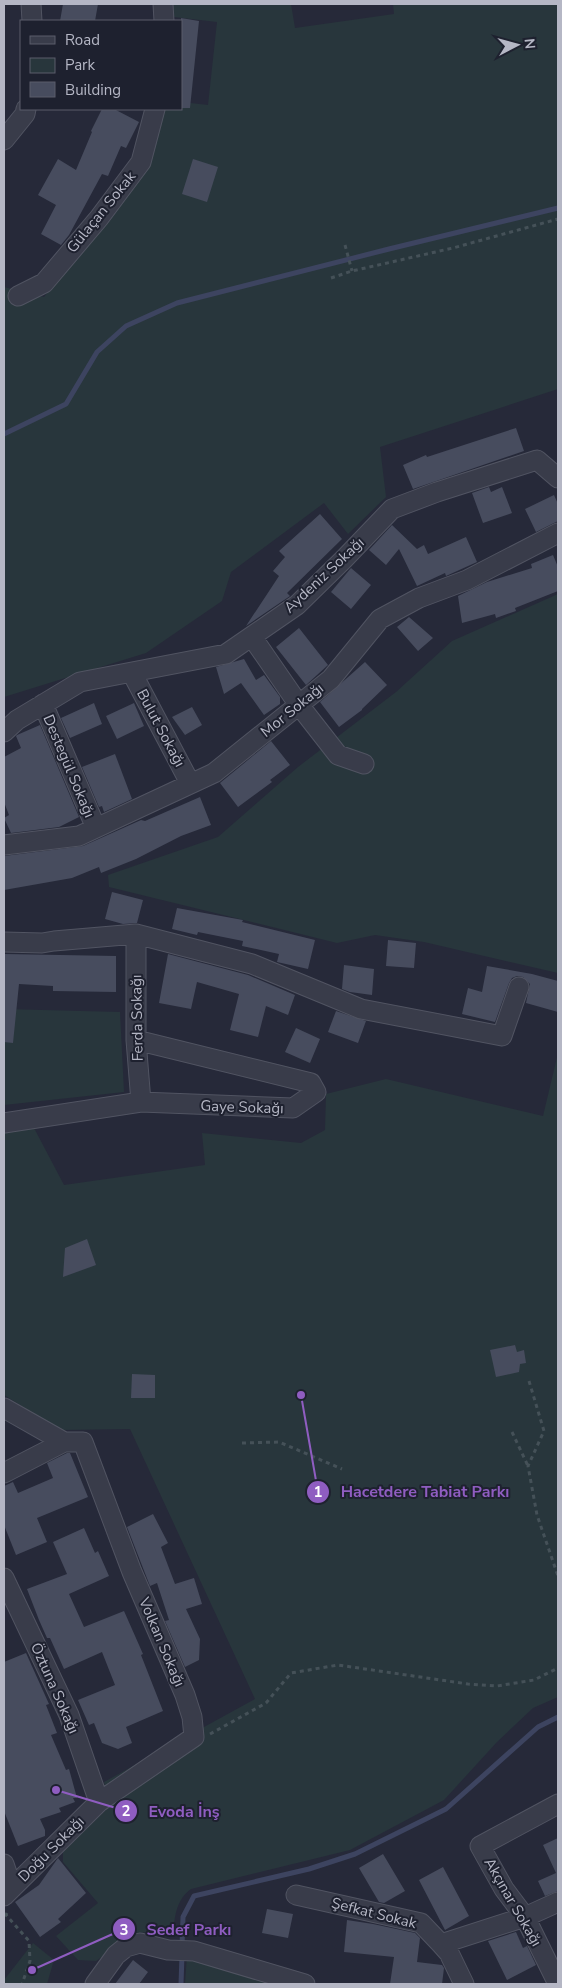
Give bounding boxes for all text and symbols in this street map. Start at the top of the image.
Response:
legend [20,20,182,110]
north arrow [492,20,542,70]
text: Road [65,30,100,50]
text: N [519,37,539,50]
text: Park [65,55,95,75]
text: Building [65,80,121,100]
street label: Gülaçan Sokak [62,167,140,257]
street label: Aydeniz Sokağı [280,533,368,617]
street label: Mor Sokağı [256,678,328,742]
street label: Bulut Sokağı [132,685,190,771]
street label: Destegül Sokağı [38,711,100,821]
street label: Ferda Sokağı [126,974,148,1062]
street label: Gaye Sokağı [200,1096,284,1118]
callout: Hacetdere Tabiat Parkı [305,1476,519,1507]
text: Hacetdere Tabiat Parkı [341,1481,509,1503]
text: 1 [313,1482,323,1502]
street label: Volkan Sokağı [134,1593,190,1690]
street label: Öztuna Sokağı [26,1639,84,1737]
callout: Evoda İnş [113,1796,230,1827]
text: 2 [121,1801,131,1821]
text: Evoda İnş [148,1801,220,1823]
street label: Doğu Sokağı [14,1812,88,1886]
street label: Akçınar Sokağı [479,1854,547,1950]
street label: Şefkat Sokak [329,1893,419,1933]
callout: Sedef Parkı [111,1914,241,1945]
text: Sedef Parkı [147,1919,231,1941]
text: 3 [119,1920,129,1940]

